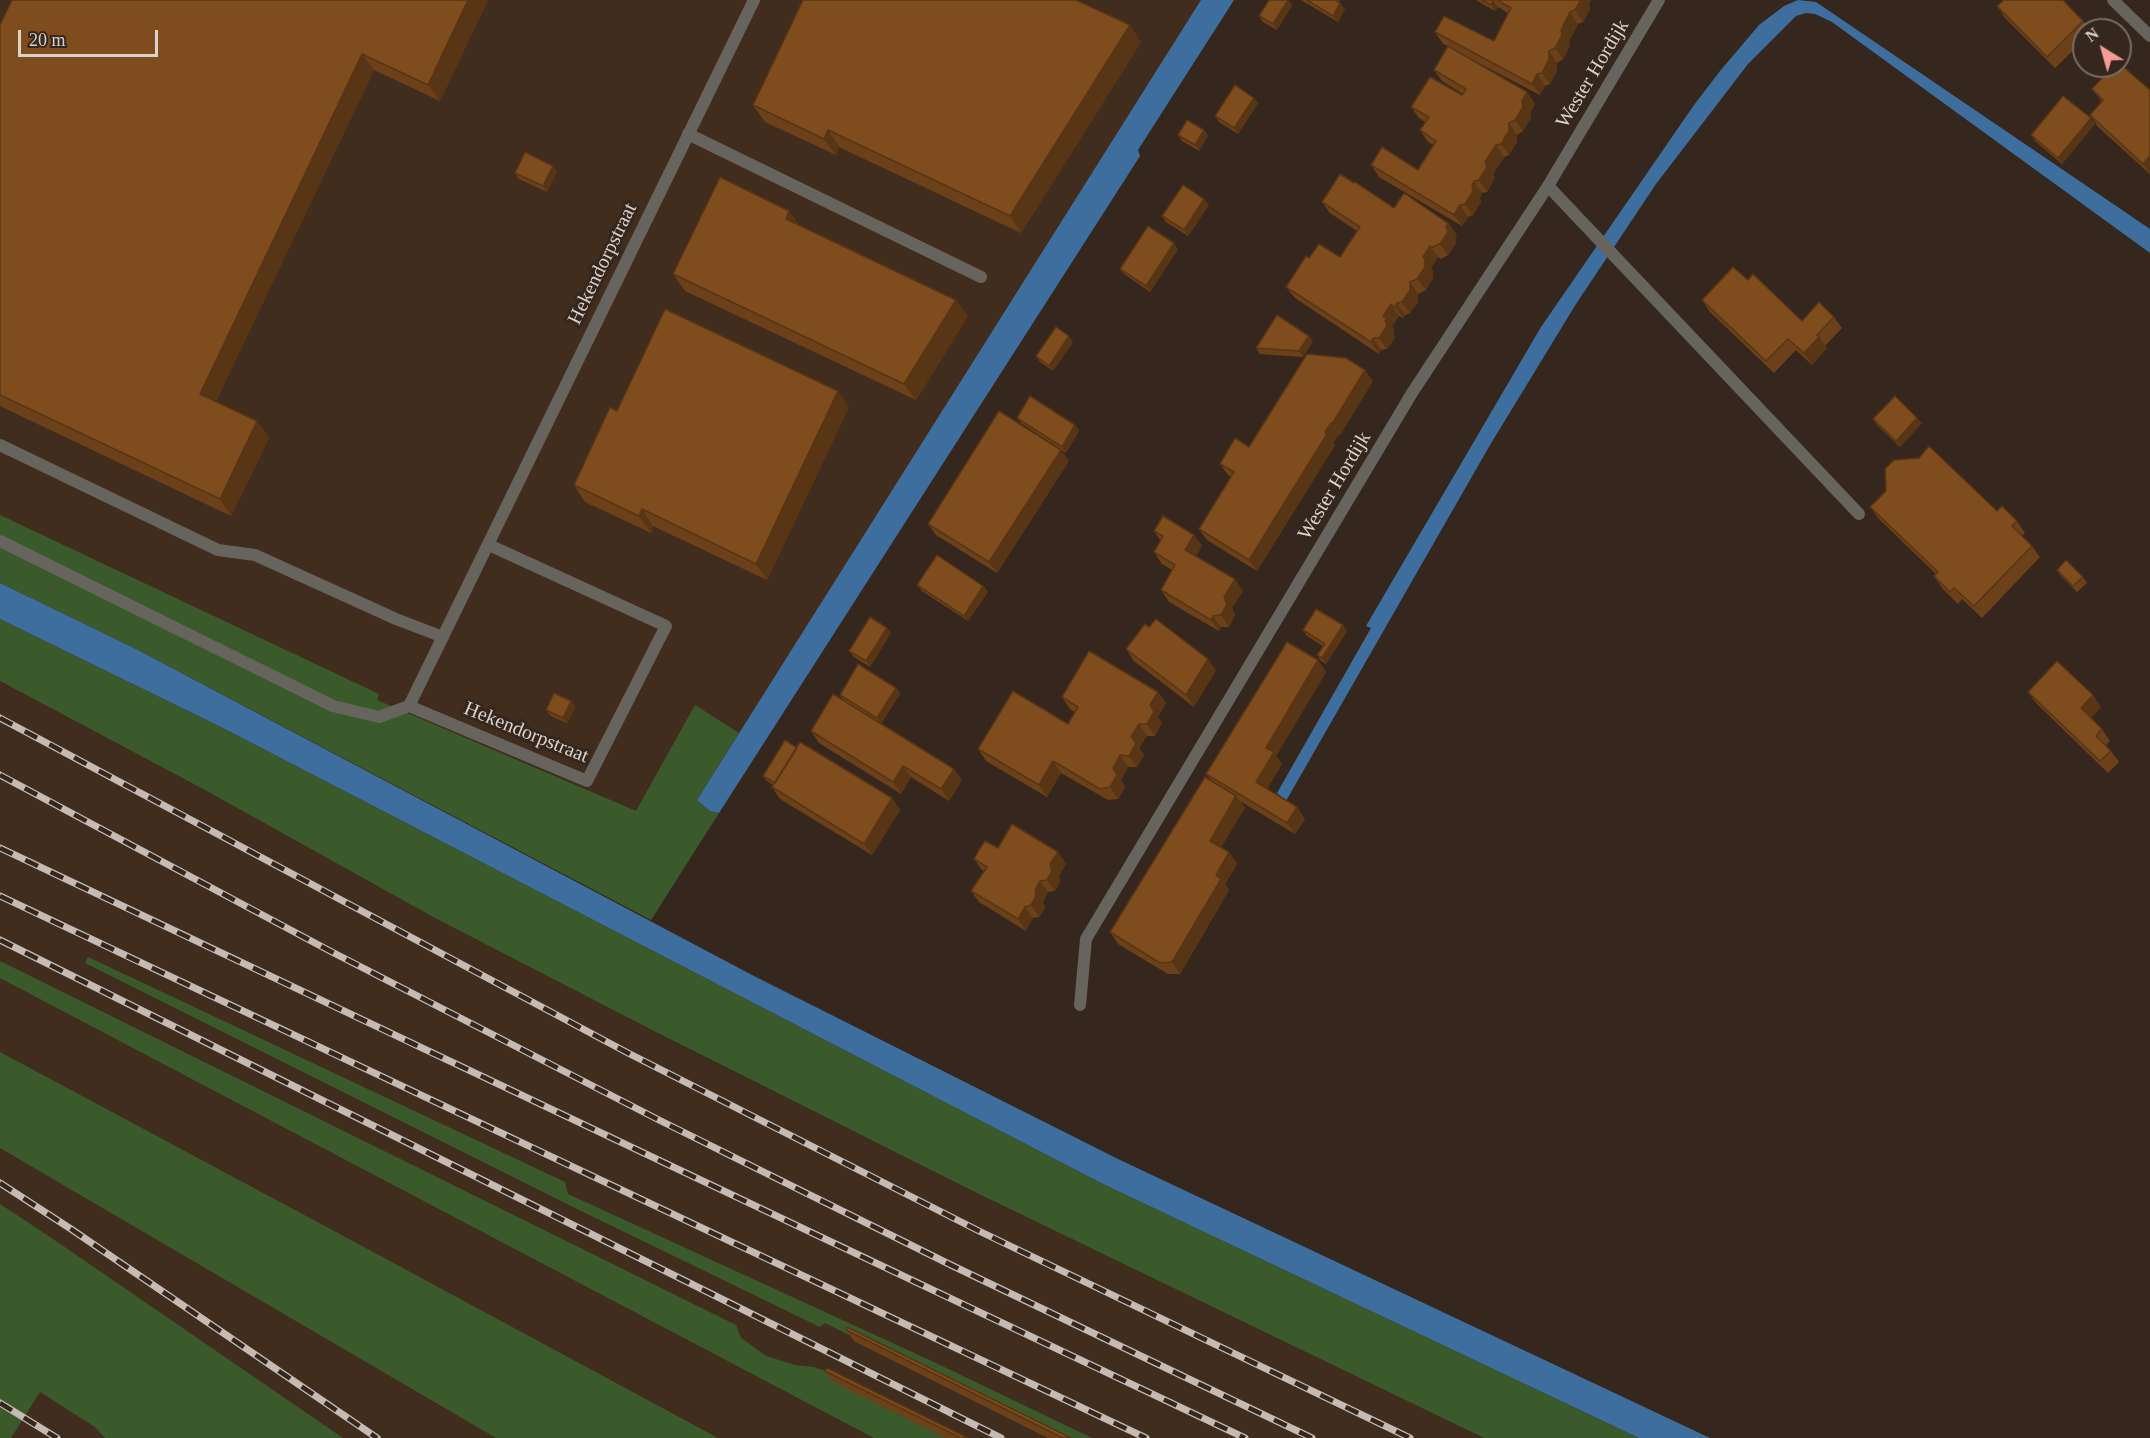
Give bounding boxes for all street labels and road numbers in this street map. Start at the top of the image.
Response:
street label: Wester Hordijk [1551,15,1635,133]
street label: Hekendorpstraat [563,199,643,329]
street label: Wester Hordijk [1293,427,1377,545]
street label: Hekendorpstraat [460,697,592,769]

